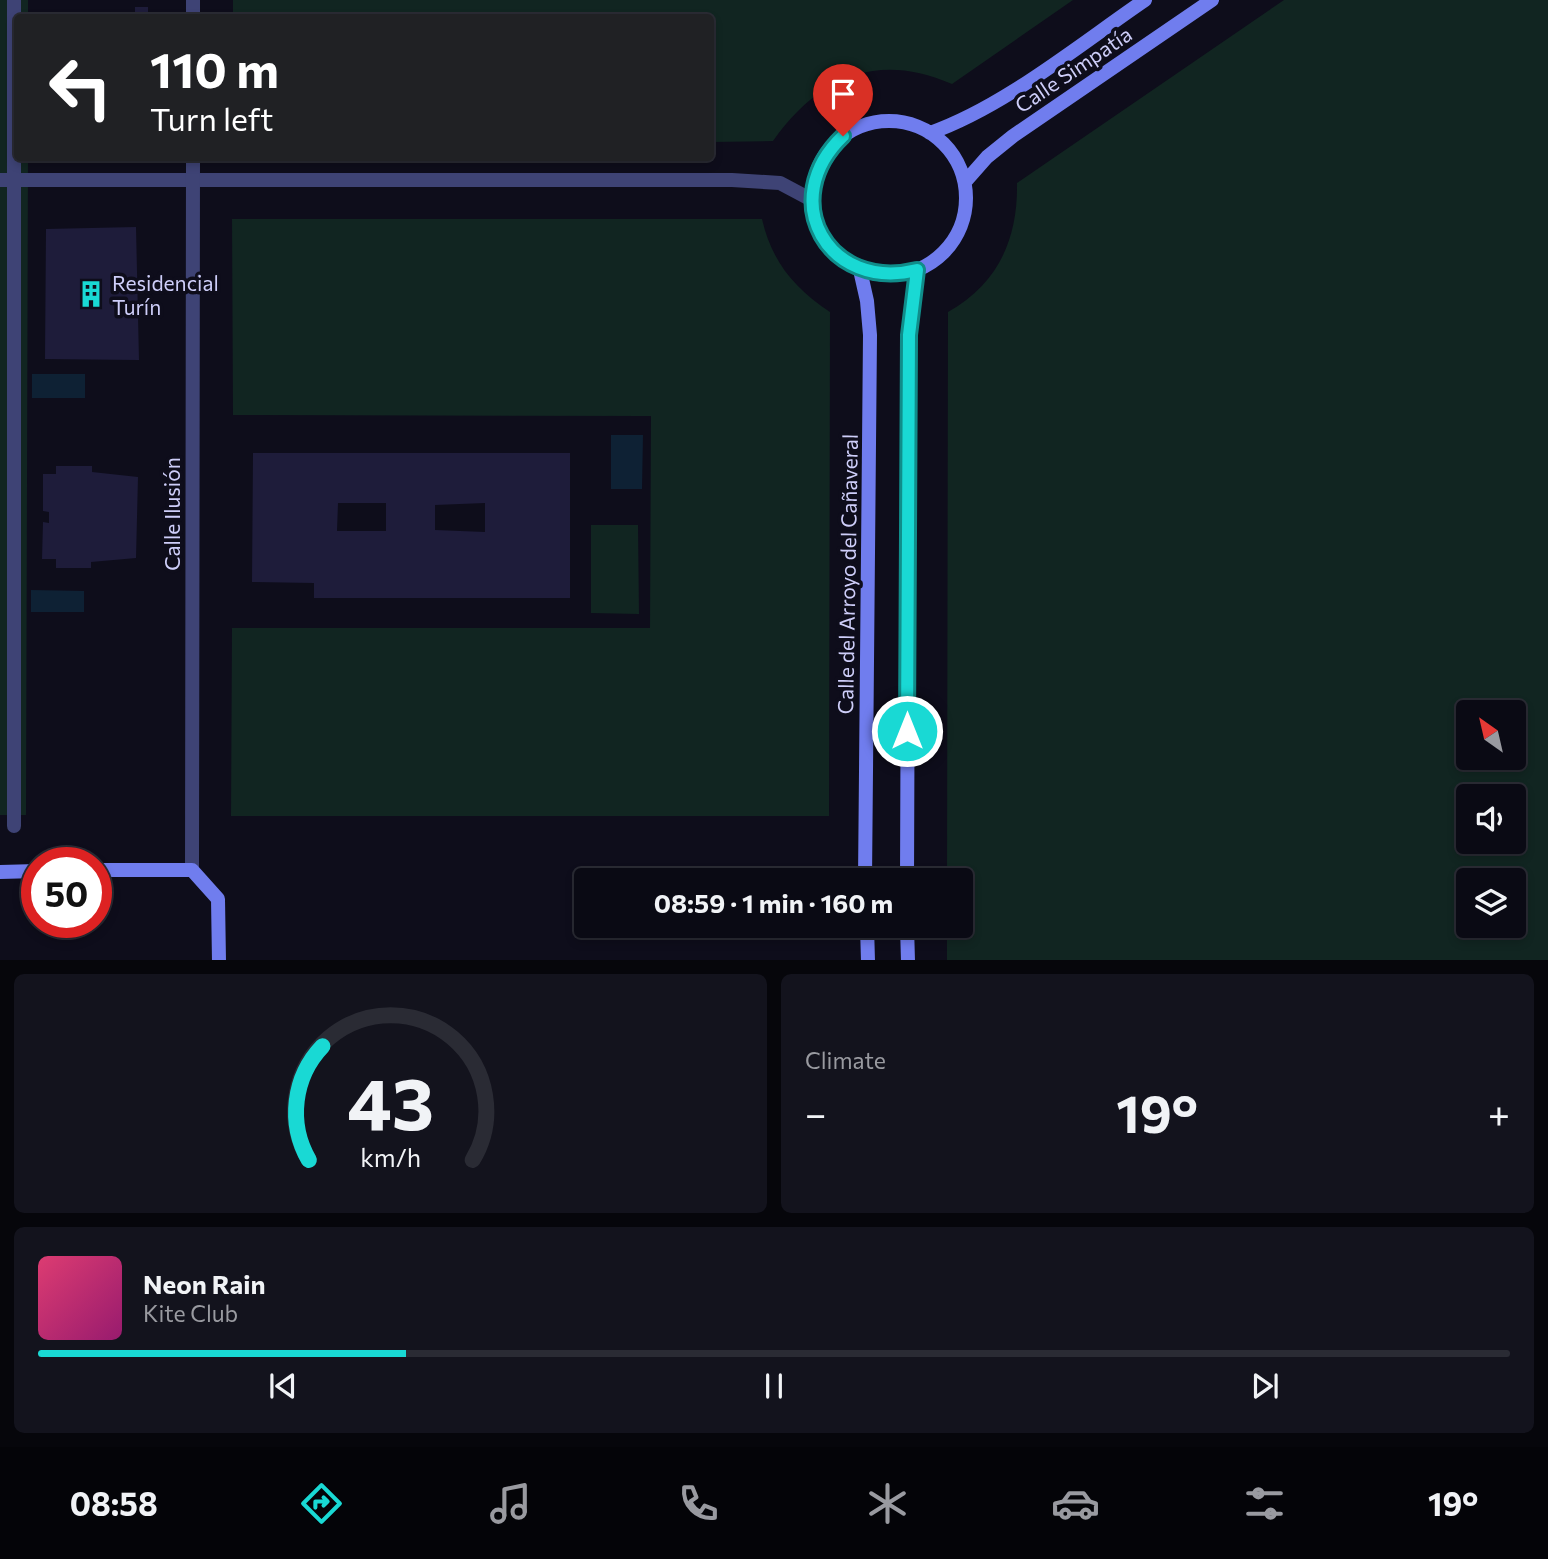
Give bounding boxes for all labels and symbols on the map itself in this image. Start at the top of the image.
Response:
street label: Calle Simpatía [1010,21,1136,117]
pin [813,64,873,136]
place label: Residencial Turín [112,270,219,319]
building icon: Residencial Turín [76,279,106,309]
street label: Calle del Arroyo del Cañaveral [832,434,862,714]
street label: Calle Ilusión [159,457,184,571]
position arrow [870,694,944,768]
north arrow [1456,700,1526,770]
speed limit sign: 50 [21,847,112,938]

